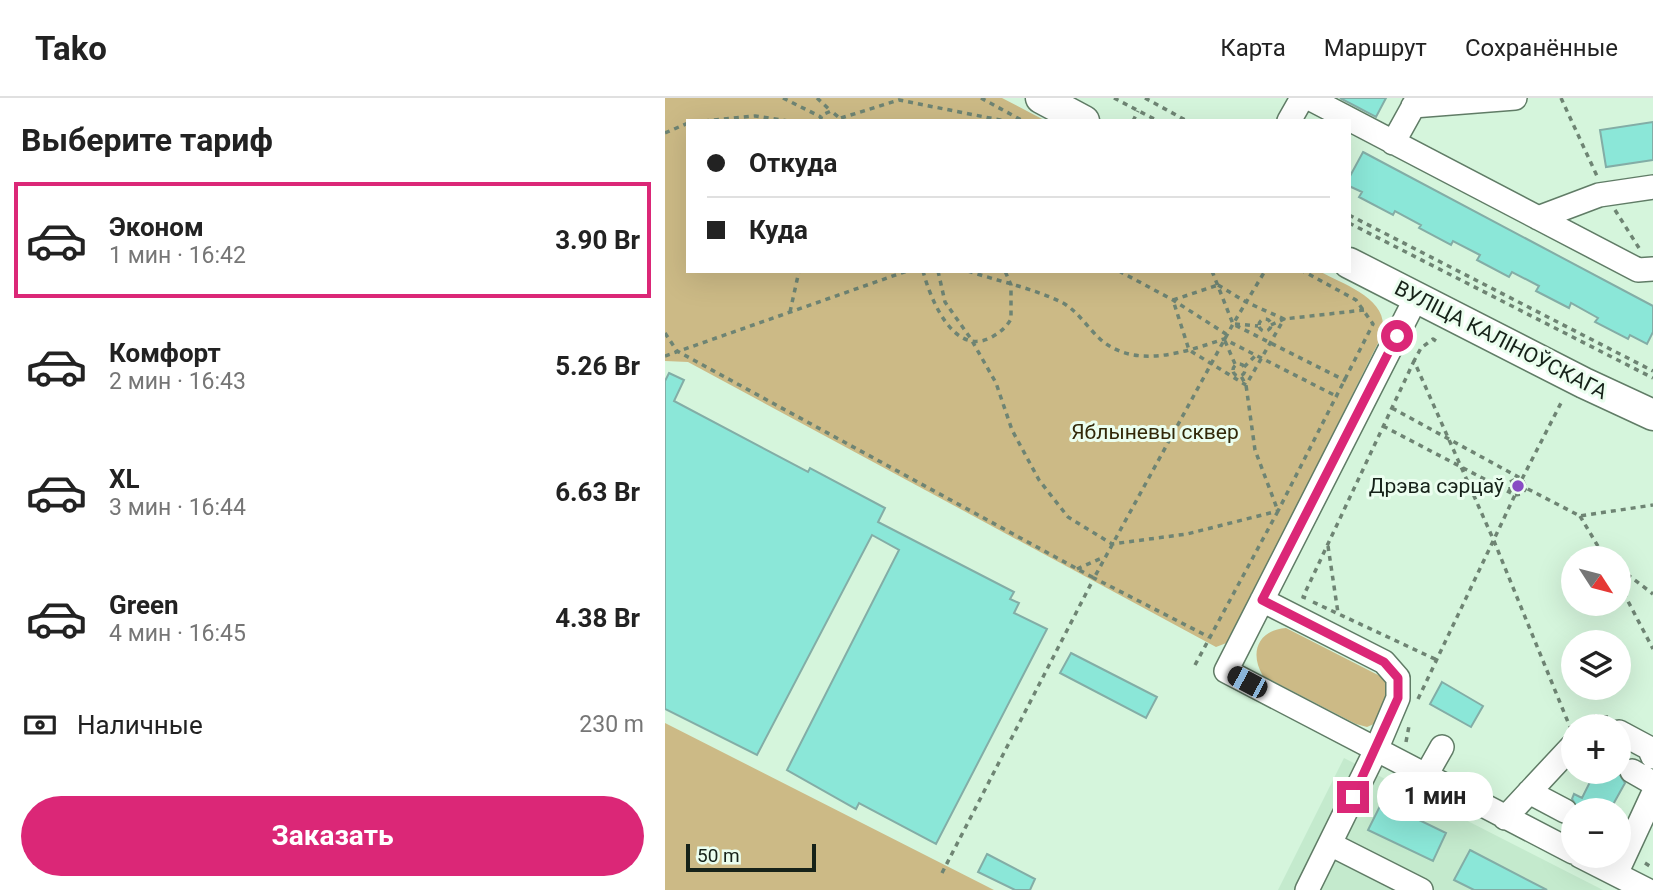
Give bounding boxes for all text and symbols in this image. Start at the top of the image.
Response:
text: Tako [35,29,107,68]
text: Карта [1220,34,1286,62]
text: Маршрут [1324,34,1427,62]
text: Сохранённые [1465,34,1618,62]
text: Выберите тариф [21,121,273,159]
text: Откуда [749,148,838,178]
icon: car [25,209,88,272]
text: Эконом [109,212,204,242]
text: Куда [749,215,808,245]
text: 3.90 Br [555,225,640,255]
text: 1 мин · 16:42 [109,242,246,269]
street label: ВУЛІЦА КАЛІНОЎСКАГА [1391,276,1612,404]
route start [1381,320,1413,352]
icon: car [25,335,88,398]
text: Комфорт [109,338,221,368]
text: 5.26 Br [555,351,640,381]
text: 2 мин · 16:43 [109,368,246,395]
park label: Яблыневы сквер [1071,420,1239,444]
icon: car [25,461,88,524]
text: XL [109,464,140,494]
place label: Дрэва сэрцаў [1369,474,1504,498]
text: 6.63 Br [555,477,640,507]
marker: Дрэва сэрцаў [1510,478,1526,494]
text: 3 мин · 16:44 [109,494,246,521]
north arrow [1561,546,1631,616]
map controls [1561,546,1631,868]
icon: car [25,587,88,650]
text: Green [109,590,179,620]
text: 4.38 Br [555,603,640,633]
text: 4 мин · 16:45 [109,620,246,647]
button: layers [1561,630,1631,700]
car [1224,663,1271,701]
icon: cash [21,706,59,744]
text: Наличные [77,710,203,740]
text: 230 m [579,711,644,738]
button: + [1561,714,1631,784]
callout: 1 мин [1377,772,1493,822]
route end [1337,781,1369,813]
text: 1 мин [1404,783,1466,810]
button: Заказать [21,796,644,876]
button: − [1561,798,1631,868]
scale bar [686,841,815,873]
text: 50 m [697,844,740,867]

